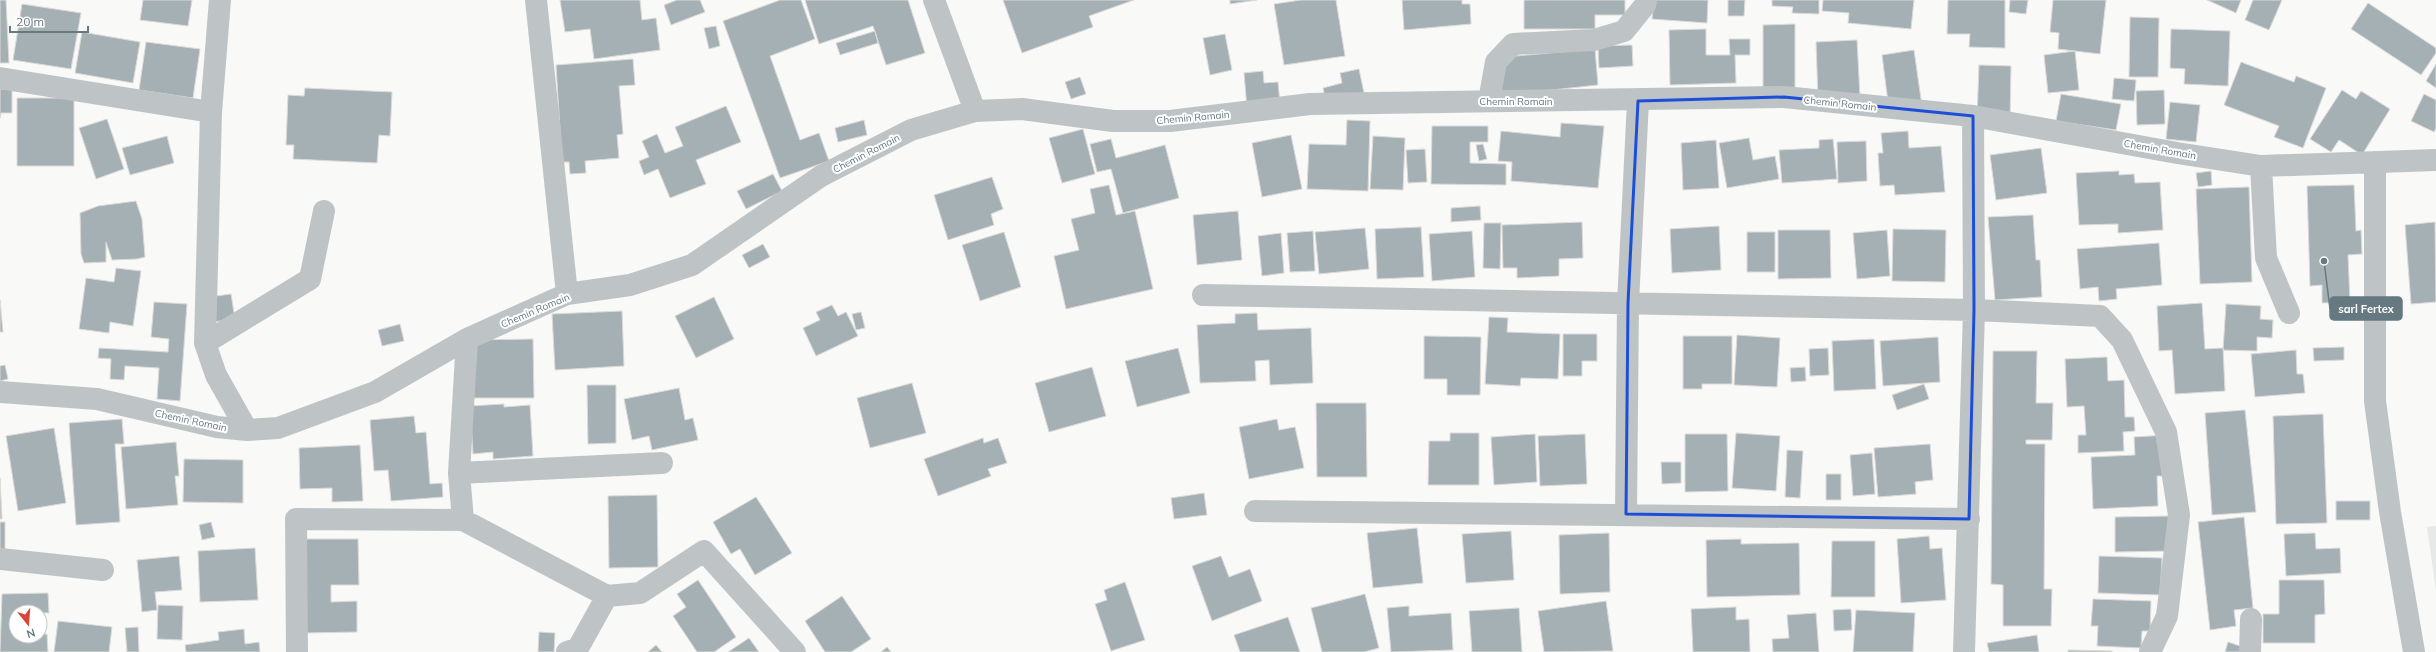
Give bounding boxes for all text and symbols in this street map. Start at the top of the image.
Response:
scale bar [10,8,88,34]
text: 20 m [16,14,44,29]
street label: Chemin Romain [1803,93,1877,114]
street label: Chemin Romain [1479,95,1553,108]
street label: Chemin Romain [1156,108,1230,127]
street label: Chemin Romain [831,131,902,176]
street label: Chemin Romain [2123,137,2197,162]
street label: Chemin Romain [499,290,572,331]
callout: sarl Fertex [2330,297,2402,320]
text: sarl Fertex [2338,302,2395,316]
street label: Chemin Romain [154,407,228,434]
north arrow [8,604,48,644]
text: N [25,626,37,641]

